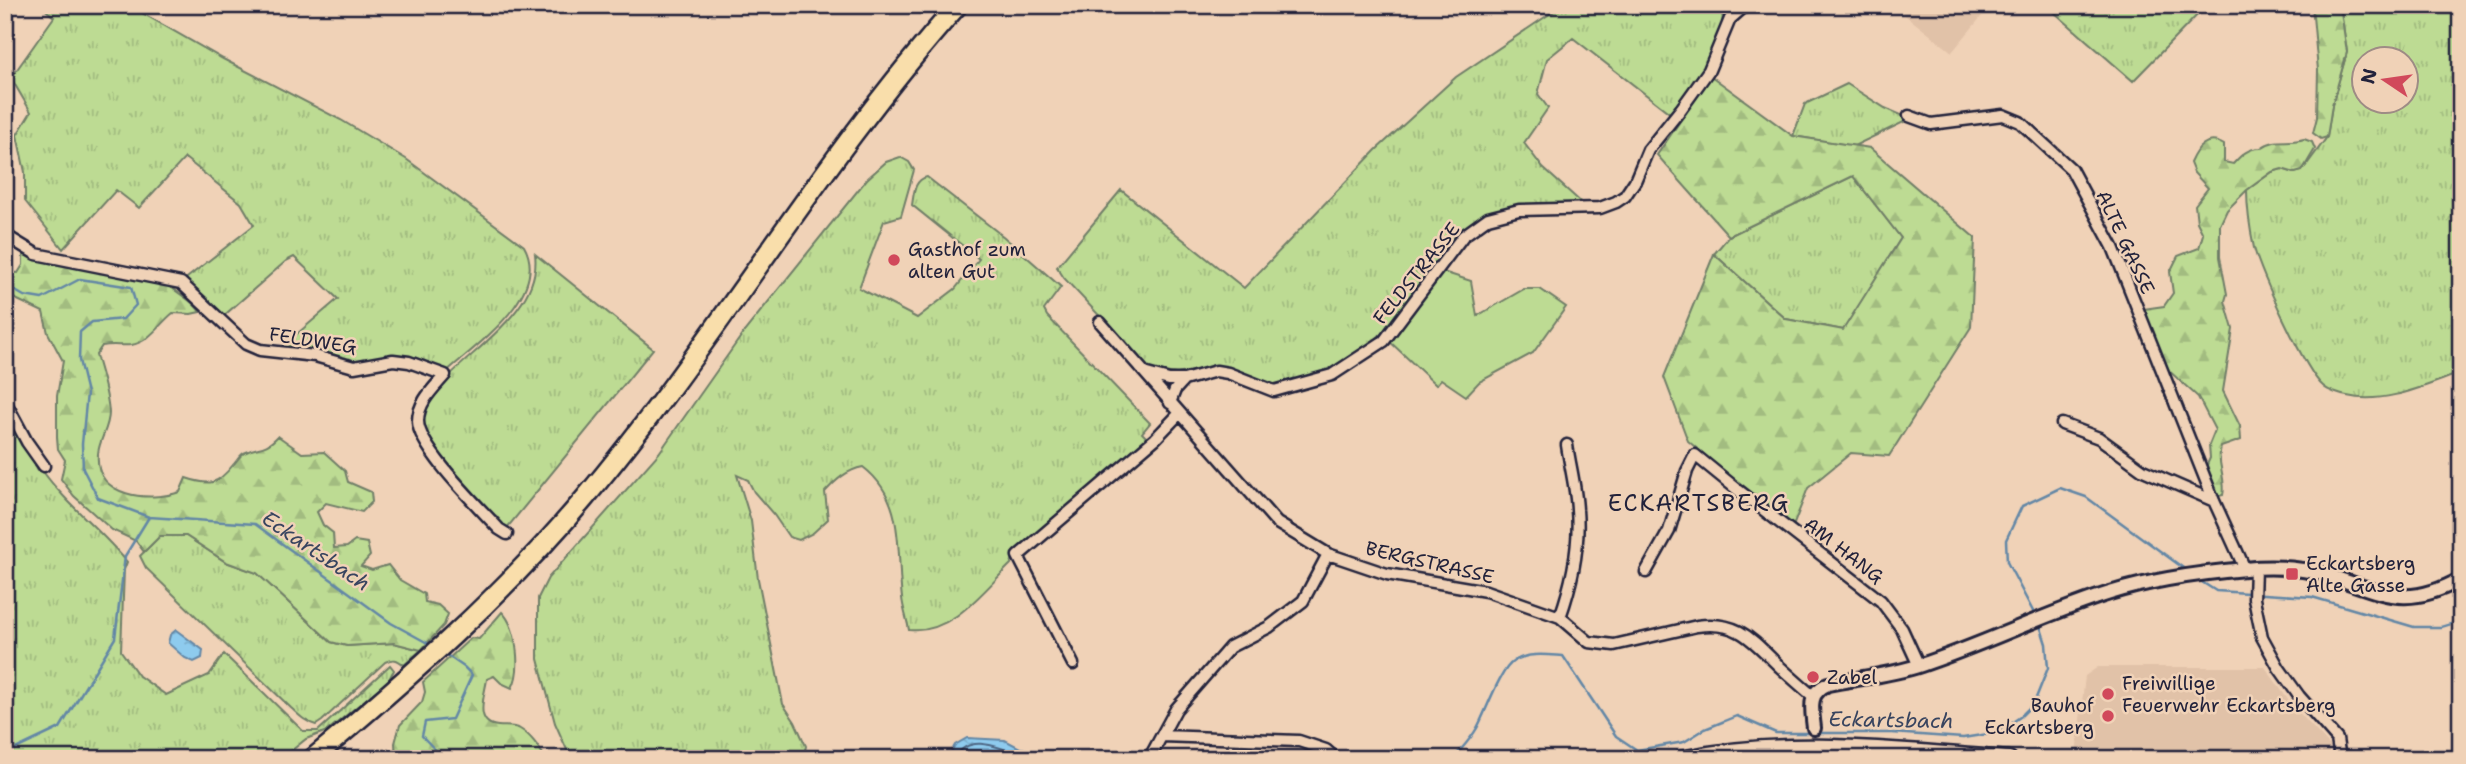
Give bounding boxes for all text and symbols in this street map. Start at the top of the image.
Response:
north arrow [2350,46,2420,116]
text: N [2355,66,2383,86]
street label: ALTE GASSE [2091,186,2161,298]
street label: FELDSTRASSE [1367,217,1465,330]
place label: Gasthof zum alten Gut [908,237,1026,284]
marker: Gasthof zum alten Gut [886,252,902,268]
street label: FELDWEG [267,321,358,360]
district label: ECKARTSBERG [1608,488,1790,518]
water label: Eckartsbach [256,504,376,598]
street label: AM HANG [1799,511,1889,589]
street label: BERGSTRASSE [1363,536,1497,589]
place label: Eckartsberg Alte Gasse [2306,551,2416,598]
marker: Eckartsberg Alte Gasse [2284,566,2300,582]
place label: Zabel [1827,665,1878,690]
marker: Zabel [1805,669,1821,685]
place label: Freiwillige Feuerwehr Eckartsberg [2122,671,2336,718]
marker: Freiwillige Feuerwehr Eckartsberg [2100,686,2116,702]
place label: Bauhof Eckartsberg [1984,693,2095,740]
water label: Eckartsbach [1828,705,1954,735]
marker: Bauhof Eckartsberg [2100,708,2116,724]

